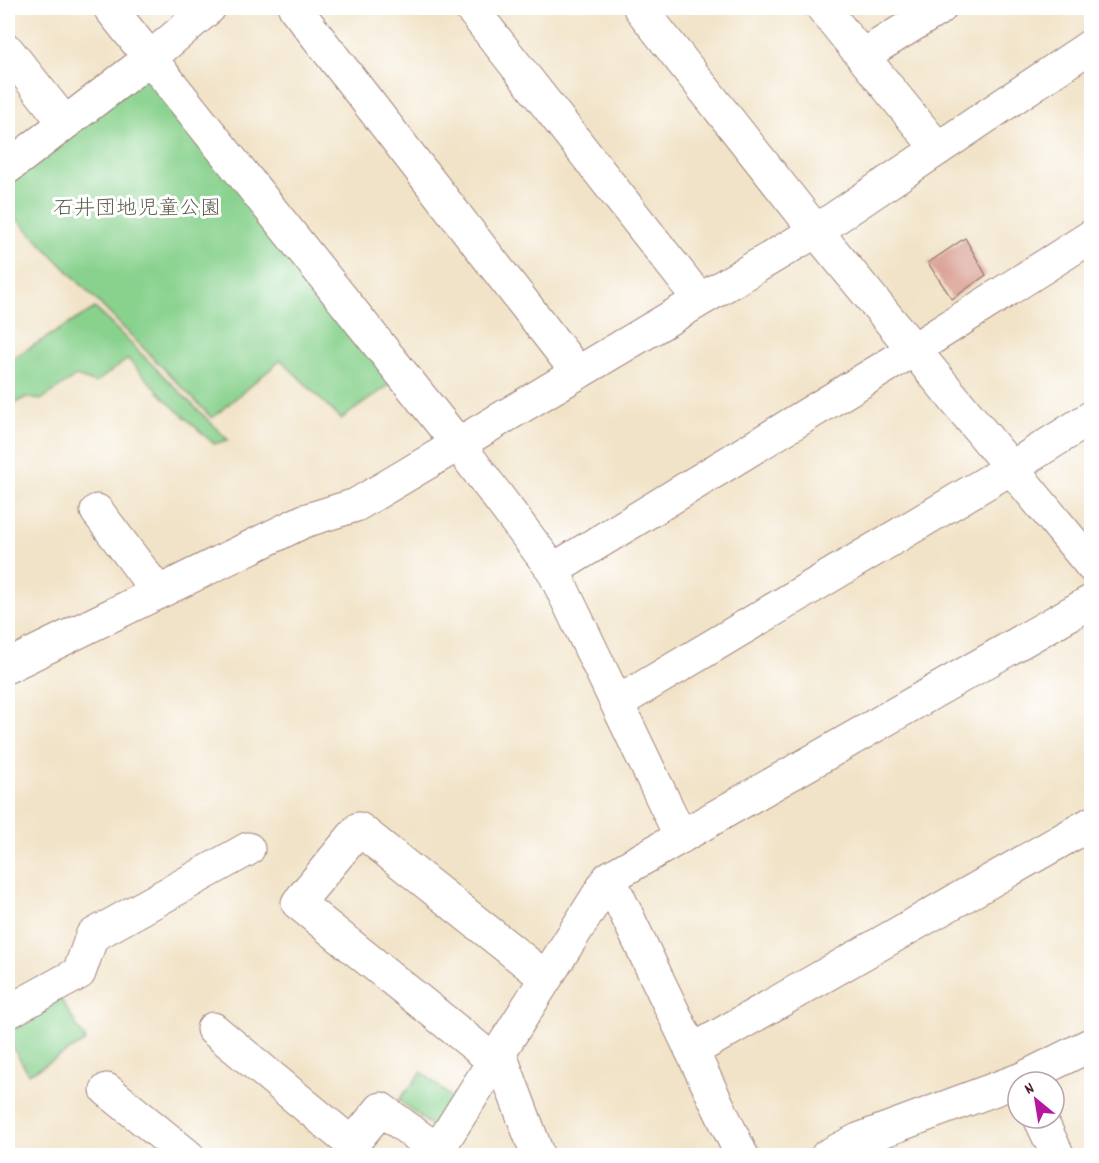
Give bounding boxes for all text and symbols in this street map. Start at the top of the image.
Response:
park label: 石井団地児童公園 [53,195,221,225]
north arrow [1006,1070,1066,1130]
text: N [1021,1077,1039,1101]

